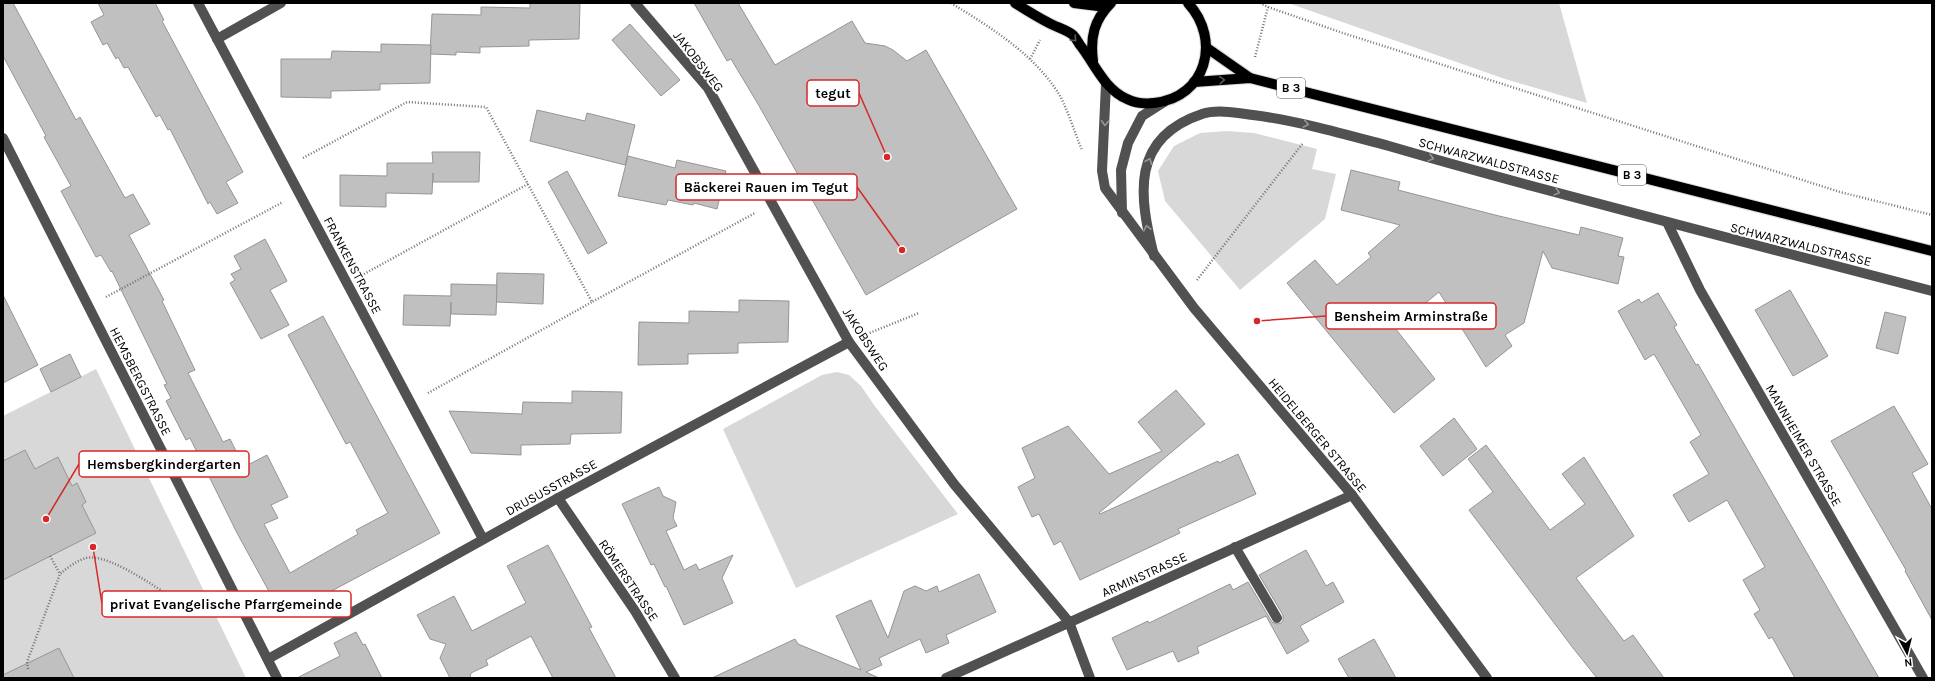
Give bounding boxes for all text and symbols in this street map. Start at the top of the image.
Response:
street label: JAKOBSWEG [670,28,727,94]
one-way arrow [1070,34,1077,42]
one-way arrow [1219,76,1225,85]
road number: B 3 [1277,78,1305,98]
callout: tegut [807,80,859,106]
text: tegut [815,85,851,102]
one-way arrow [1101,120,1110,126]
one-way arrow [1303,120,1309,128]
street label: SCHWARZWALDSTRASSE [1417,134,1561,186]
one-way arrow [1428,153,1435,162]
one-way arrow [1144,158,1152,165]
road number: B 3 [1618,165,1646,185]
callout: Bäckerei Rauen im Tegut [676,174,857,200]
text: Bäckerei Rauen im Tegut [684,179,849,196]
one-way arrow [1553,187,1560,196]
street label: FRANKENSTRASSE [321,214,385,316]
street label: SCHWARZWALDSTRASSE [1729,220,1873,269]
one-way arrow [1144,225,1152,231]
callout: Bensheim Arminstraße [1326,303,1496,329]
street label: JAKOBSWEG [840,305,892,374]
text: Bensheim Arminstraße [1334,308,1488,325]
street label: HEMSBERGSTRASSE [107,325,174,438]
street label: HEIDELBERGER STRASSE [1265,375,1370,495]
street label: MANNHEIMER STRASSE [1763,382,1845,509]
callout: Hemsbergkindergarten [79,451,249,477]
text: Hemsbergkindergarten [87,456,241,473]
street label: DRUSUSSTRASSE [503,456,600,519]
street label: RÖMERSTRASSE [596,536,662,624]
street label: ARMINSTRASSE [1099,549,1189,600]
callout: privat Evangelische Pfarrgemeinde [102,591,351,617]
text: privat Evangelische Pfarrgemeinde [110,596,342,613]
north arrow [1887,633,1927,673]
text: N [1903,655,1913,669]

